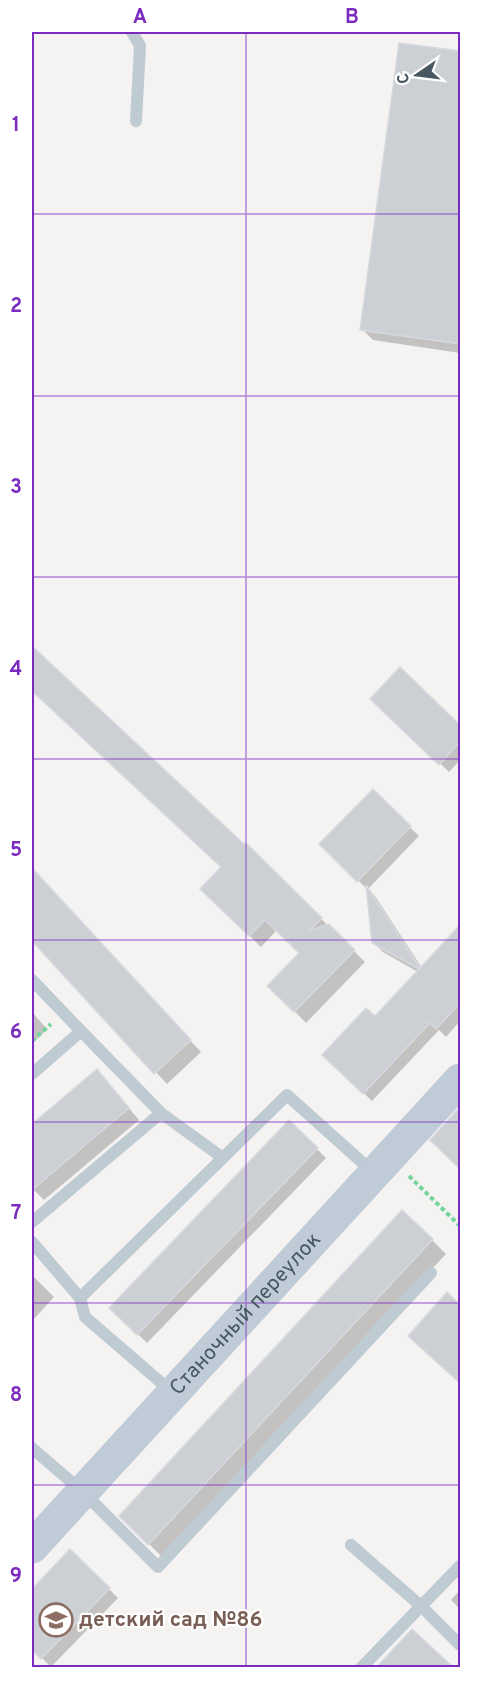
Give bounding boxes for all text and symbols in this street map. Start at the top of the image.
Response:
text: A [133,5,147,31]
text: B [345,5,359,31]
north arrow [387,45,447,105]
text: С [393,71,415,86]
text: 1 [12,113,20,139]
text: 2 [10,294,22,320]
text: 3 [10,475,22,501]
text: 4 [10,657,22,683]
text: 5 [10,838,22,864]
text: 6 [10,1020,22,1046]
text: 7 [11,1201,21,1227]
street label: Станочный переулок [164,1227,327,1401]
text: 8 [10,1383,22,1409]
text: 9 [10,1564,22,1590]
school or university icon: детский сад №86 [38,1602,74,1638]
place label: детский сад №86 [79,1607,262,1634]

